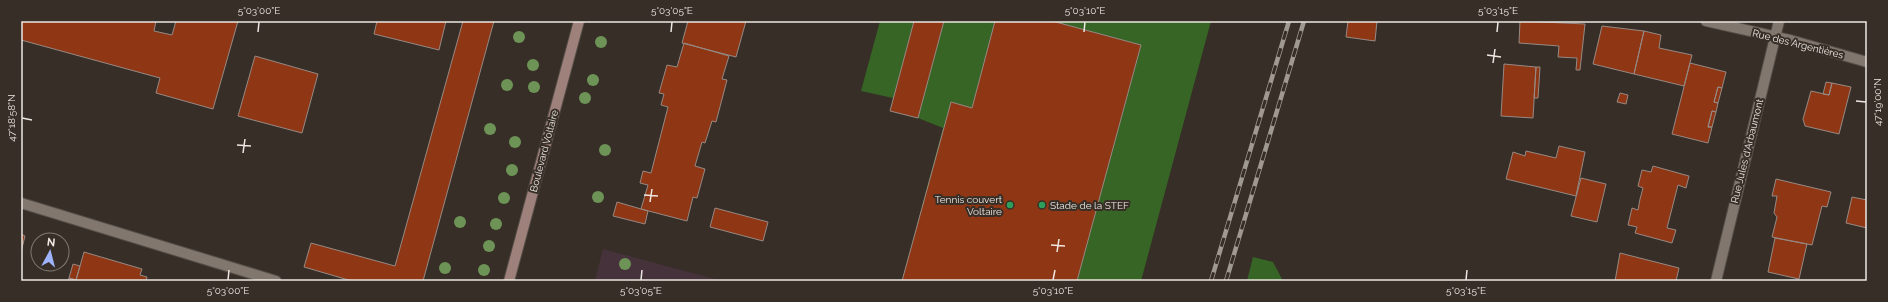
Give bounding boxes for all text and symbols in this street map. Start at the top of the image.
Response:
text: 5°03'00"E [238,5,280,16]
text: 5°03'05"E [651,5,693,16]
text: 5°03'10"E [1065,5,1105,16]
text: 5°03'15"E [1478,5,1518,16]
street label: Rue des Argentières [1751,27,1845,61]
text: 47°19'00"N [1872,78,1883,126]
text: 47°18'58"N [6,94,17,142]
street label: Rue Jules d'Arbaumont [1729,97,1765,204]
street label: Boulevard Voltaire [528,109,560,193]
place label: Tennis couvert Voltaire [935,194,1003,217]
marker: Tennis couvert Voltaire [1005,200,1015,210]
marker: Stade de la STEF [1037,200,1047,210]
place label: Stade de la STEF [1050,200,1129,211]
north arrow [30,232,70,272]
text: N [46,236,56,250]
text: 5°03'00"E [207,285,249,296]
text: 5°03'05"E [620,285,662,296]
text: 5°03'10"E [1033,285,1073,296]
text: 5°03'15"E [1446,285,1486,296]

